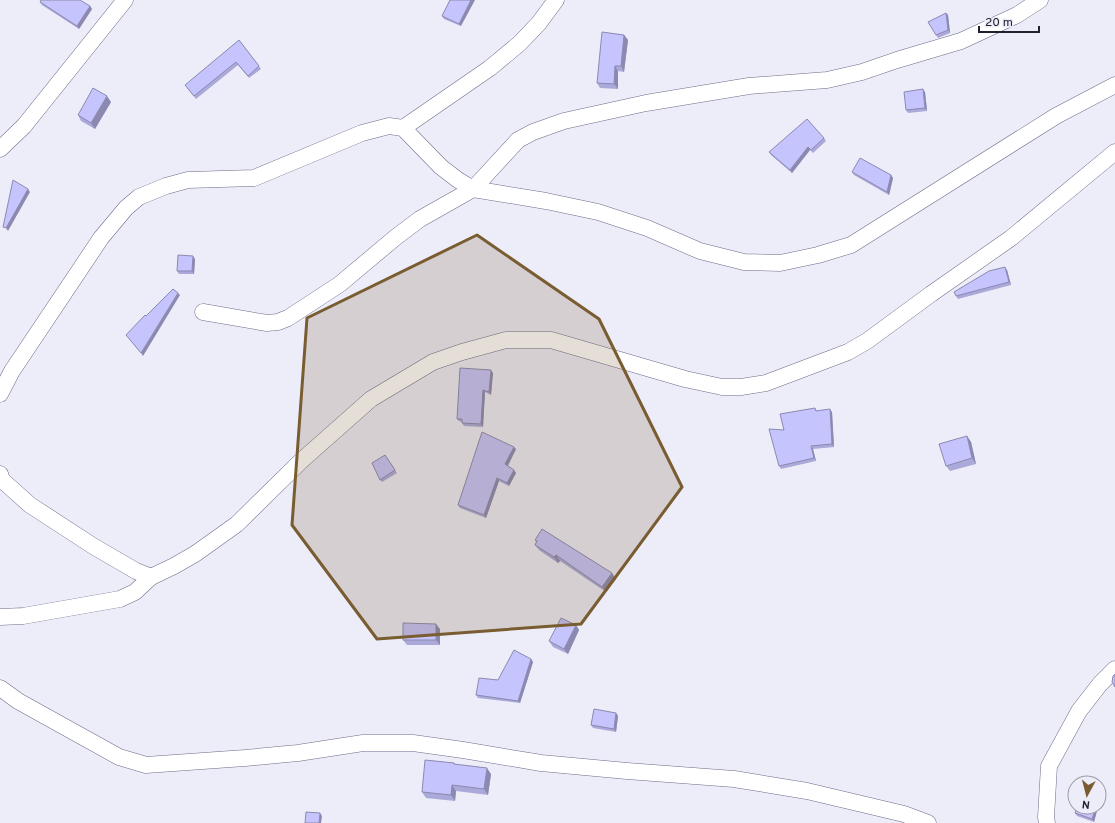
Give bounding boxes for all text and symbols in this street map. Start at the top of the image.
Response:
scale bar [979,8,1039,34]
text: 20 m [985,15,1013,31]
north arrow [1067,775,1107,815]
text: N [1081,797,1091,811]

